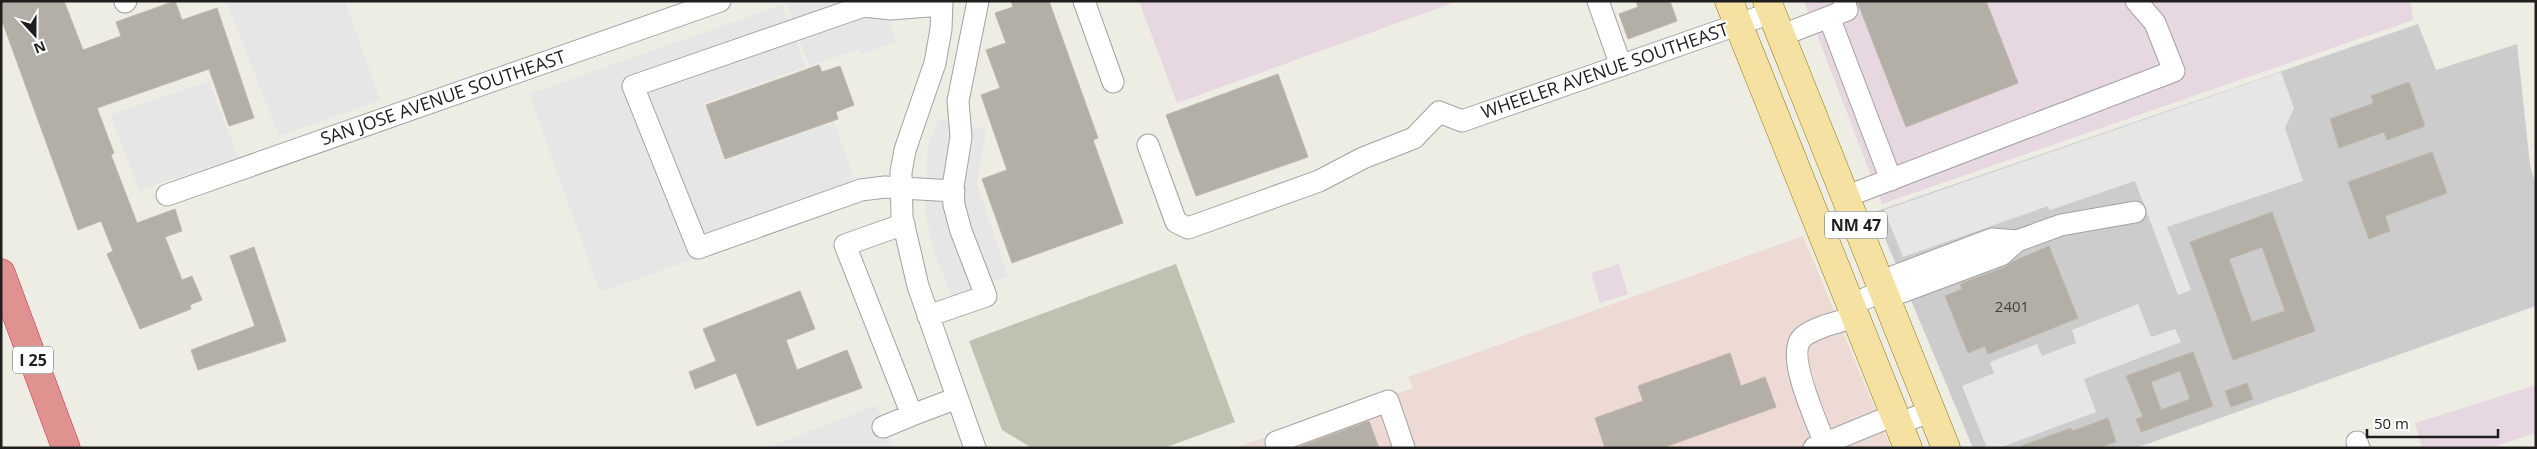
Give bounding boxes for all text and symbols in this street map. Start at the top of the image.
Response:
north arrow [10,10,60,60]
street label: WHEELER AVENUE SOUTHEAST [1478,16,1732,124]
text: N [31,37,49,59]
street label: SAN JOSE AVENUE SOUTHEAST [317,44,568,150]
road number: NM 47 [1825,212,1887,238]
house number: 2401 [1995,296,2029,316]
road number: I 25 [13,346,53,374]
scale bar [2367,406,2498,438]
text: 50 m [2374,413,2409,433]

